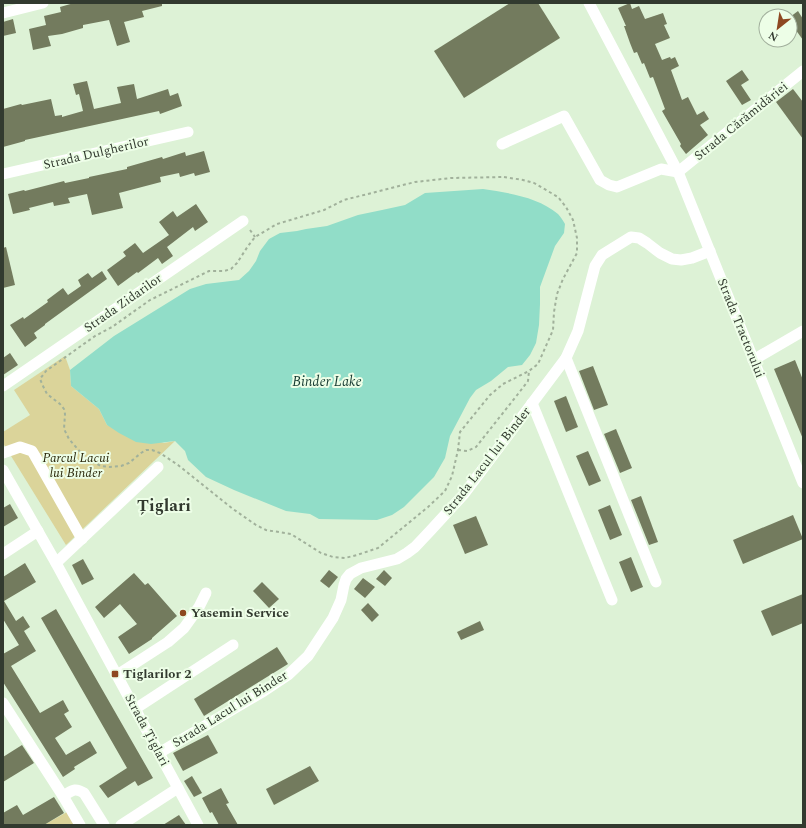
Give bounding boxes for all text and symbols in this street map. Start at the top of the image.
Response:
north arrow [758,8,798,48]
text: N [765,27,781,46]
street label: Strada Cărămidăriei [690,77,792,165]
street label: Strada Dulgherilor [41,131,151,175]
street label: Strada Zidarilor [80,269,166,337]
street label: Strada Tractorului [712,275,770,381]
water label: Binder Lake [292,371,362,392]
street label: Strada Lacul lui Binder [438,403,536,519]
park label: Parcul Lacui lui Binder [42,448,110,483]
district label: Țiglari [137,493,191,519]
place label: Yasemin Service [191,603,289,623]
marker: Yasemin Service [178,608,188,618]
place label: Tiglarilor 2 [123,664,192,684]
street label: Strada Lacul lui Binder [168,665,292,753]
marker: Tiglarilor 2 [110,669,120,679]
street label: Strada Țiglari [120,690,174,770]

